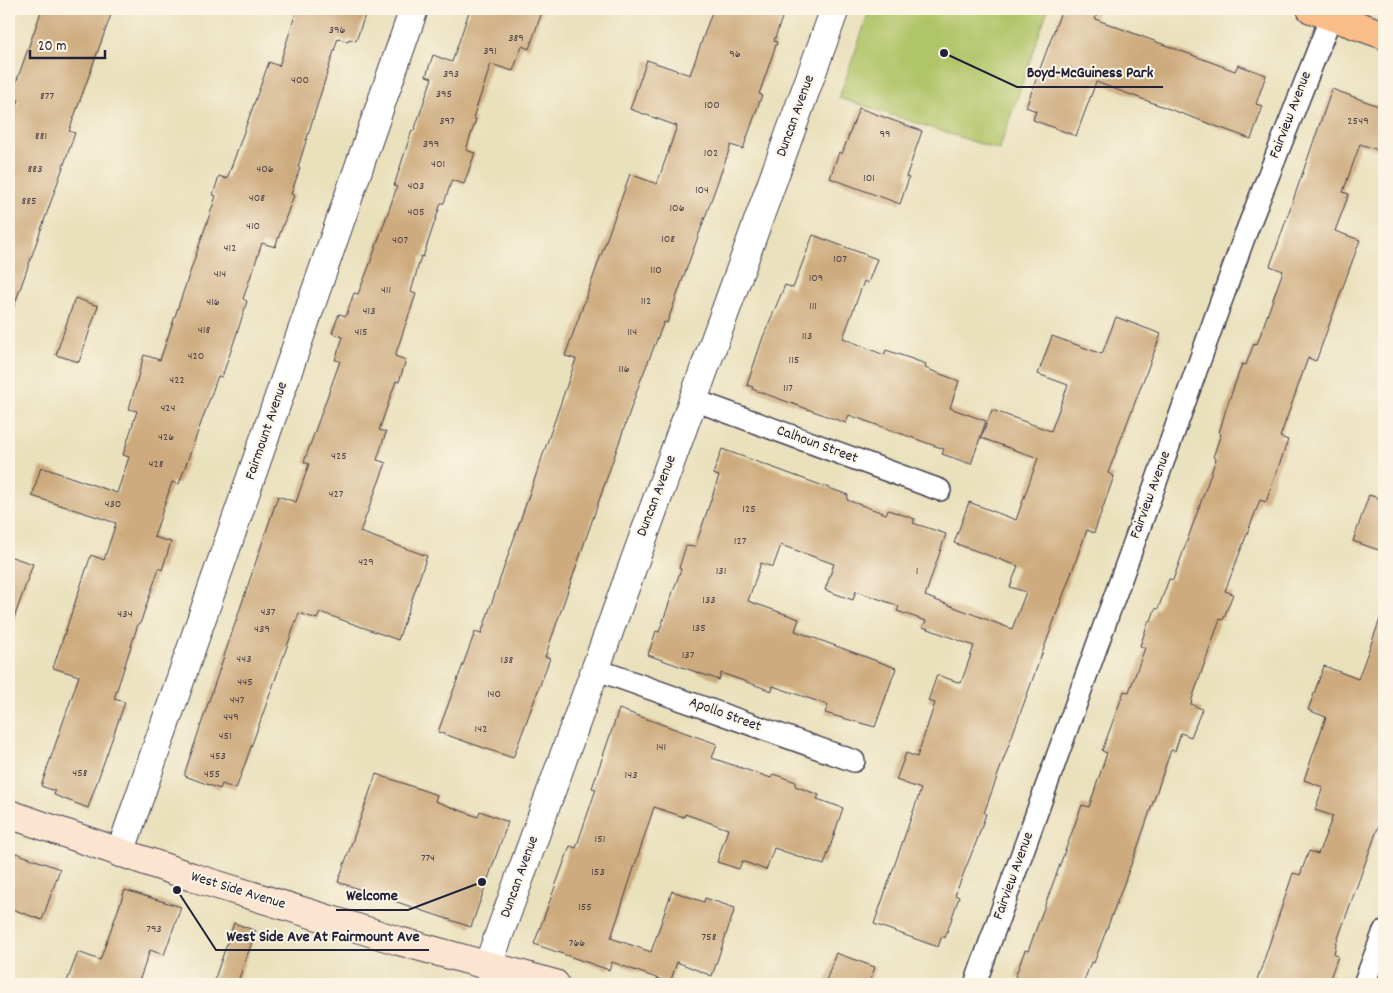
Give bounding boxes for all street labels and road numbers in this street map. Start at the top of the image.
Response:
street label: Fairview Avenue [1264,68,1318,162]
street label: Duncan Avenue [771,72,821,160]
street label: Fairmount Avenue [240,379,294,483]
street label: Calhoun Street [773,420,861,470]
street label: Fairview Avenue [1125,448,1177,542]
street label: Duncan Avenue [631,452,683,540]
street label: Apollo Street [686,692,765,738]
street label: Fairview Avenue [988,829,1040,923]
street label: Duncan Avenue [495,833,545,921]
street label: West Side Avenue [188,866,288,916]

